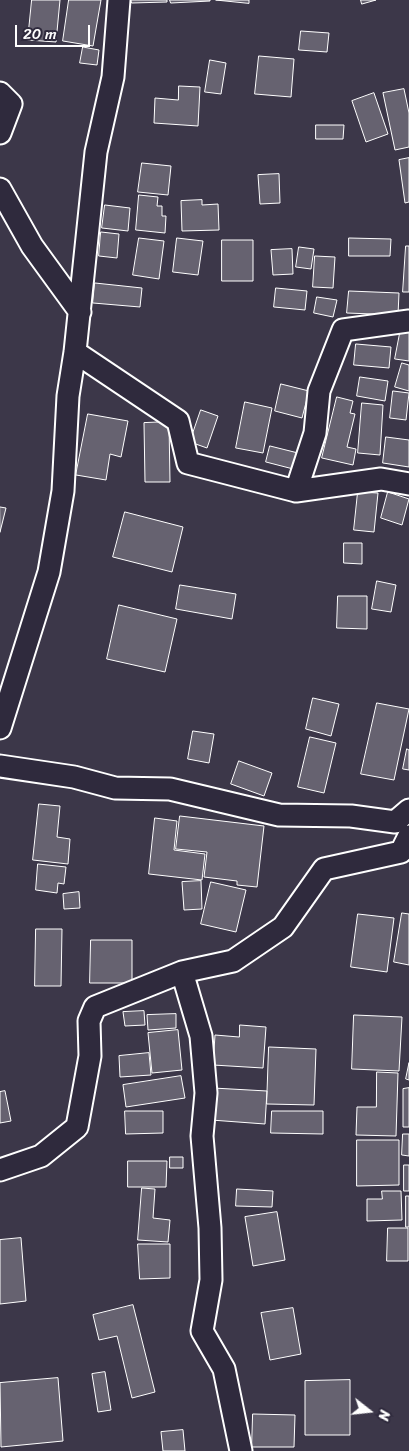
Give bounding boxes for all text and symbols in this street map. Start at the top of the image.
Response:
scale bar [18,15,92,47]
text: 20 m [23,21,57,47]
north arrow [344,1386,394,1436]
text: N [371,1407,397,1423]

